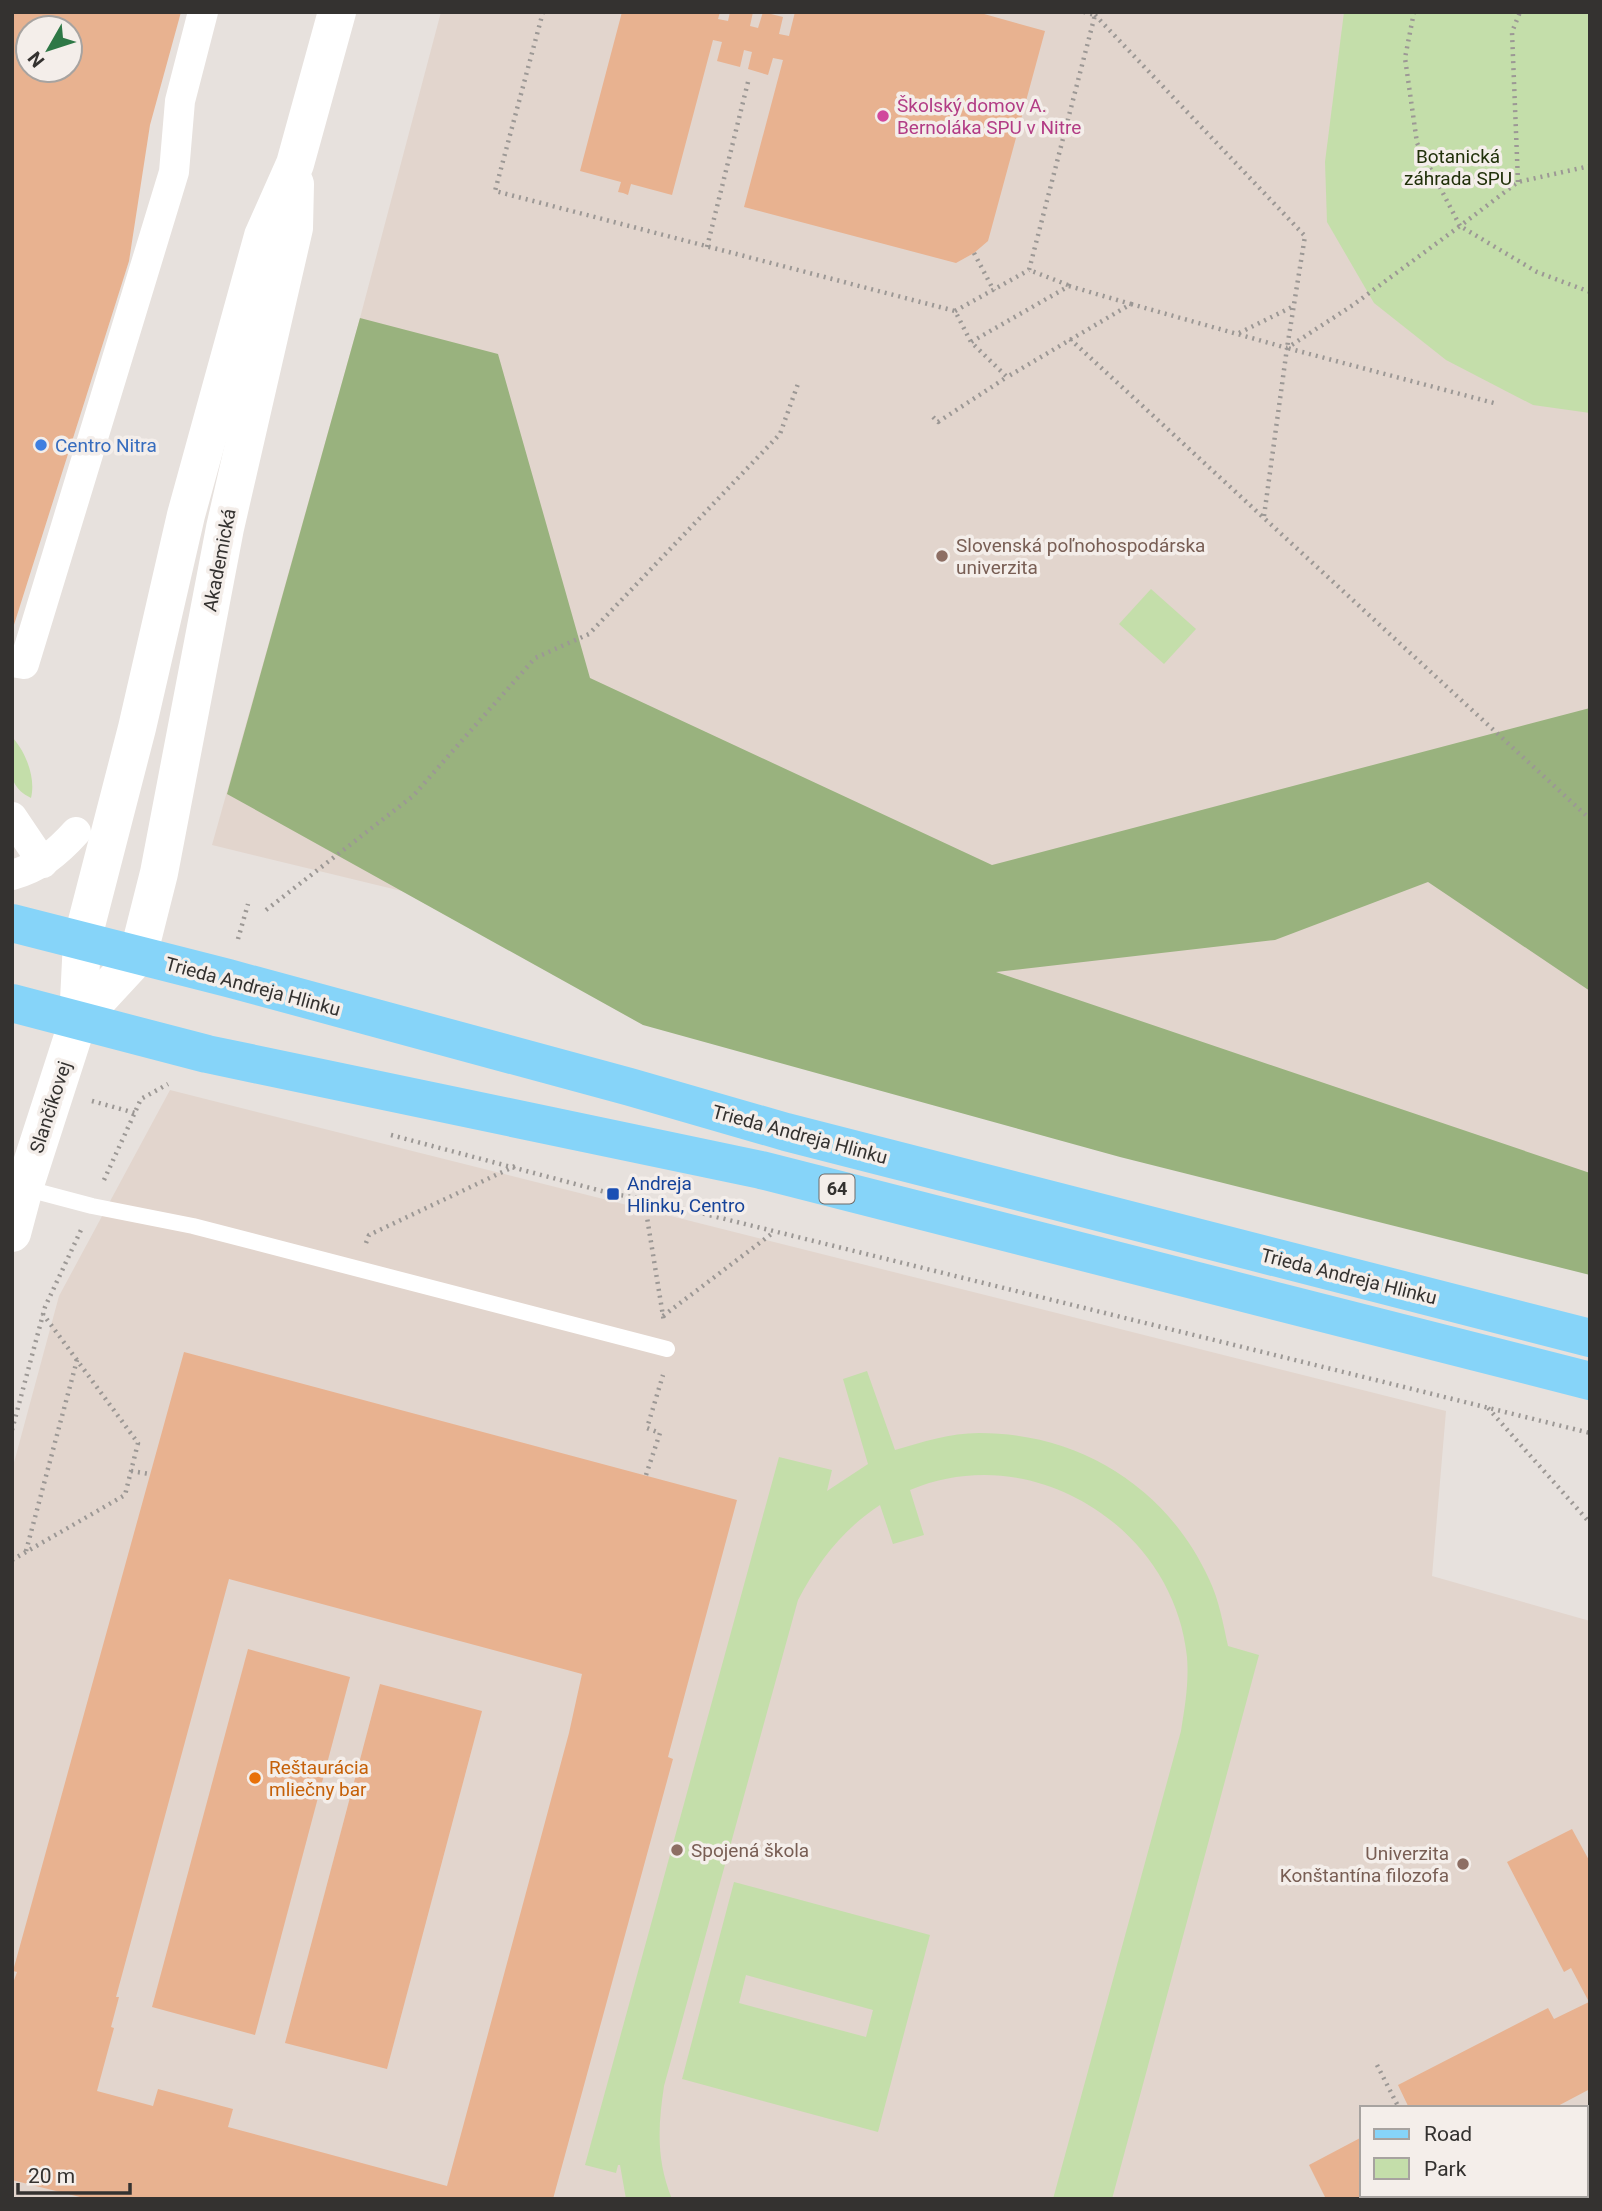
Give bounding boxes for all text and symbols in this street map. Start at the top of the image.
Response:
north arrow [14,14,84,84]
text: N [23,47,49,72]
place label: Školský domov A. Bernoláka SPU v Nitre [897,94,1081,139]
marker: Školský domov A. Bernoláka SPU v Nitre [875,108,891,124]
park label: Botanická záhrada SPU [1404,145,1512,190]
place label: Centro Nitra [55,434,157,457]
marker: Centro Nitra [33,437,49,453]
street label: Akademická [198,507,241,614]
place label: Slovenská poľnohospodárska univerzita [956,534,1205,579]
marker: Slovenská poľnohospodárska univerzita [934,548,950,564]
street label: Trieda Andreja Hlinku [163,952,343,1021]
street label: Slančíkovej [25,1058,76,1156]
street label: Trieda Andreja Hlinku [710,1100,890,1169]
place label: Andreja Hlinku, Centro [627,1172,745,1217]
road number: 64 [820,1174,854,1204]
marker: Andreja Hlinku, Centro [605,1186,621,1202]
street label: Trieda Andreja Hlinku [1259,1243,1439,1309]
place label: Reštaurácia mliečny bar [269,1756,369,1801]
marker: Reštaurácia mliečny bar [247,1770,263,1786]
place label: Spojená škola [691,1839,809,1862]
marker: Spojená škola [669,1842,685,1858]
place label: Univerzita Konštantína filozofa [1280,1842,1449,1887]
marker: Univerzita Konštantína filozofa [1455,1856,1471,1872]
legend [1360,2106,1588,2197]
text: Road [1424,2122,1472,2146]
scale bar [18,2152,130,2196]
text: Park [1424,2157,1467,2181]
text: 20 m [28,2164,75,2188]

